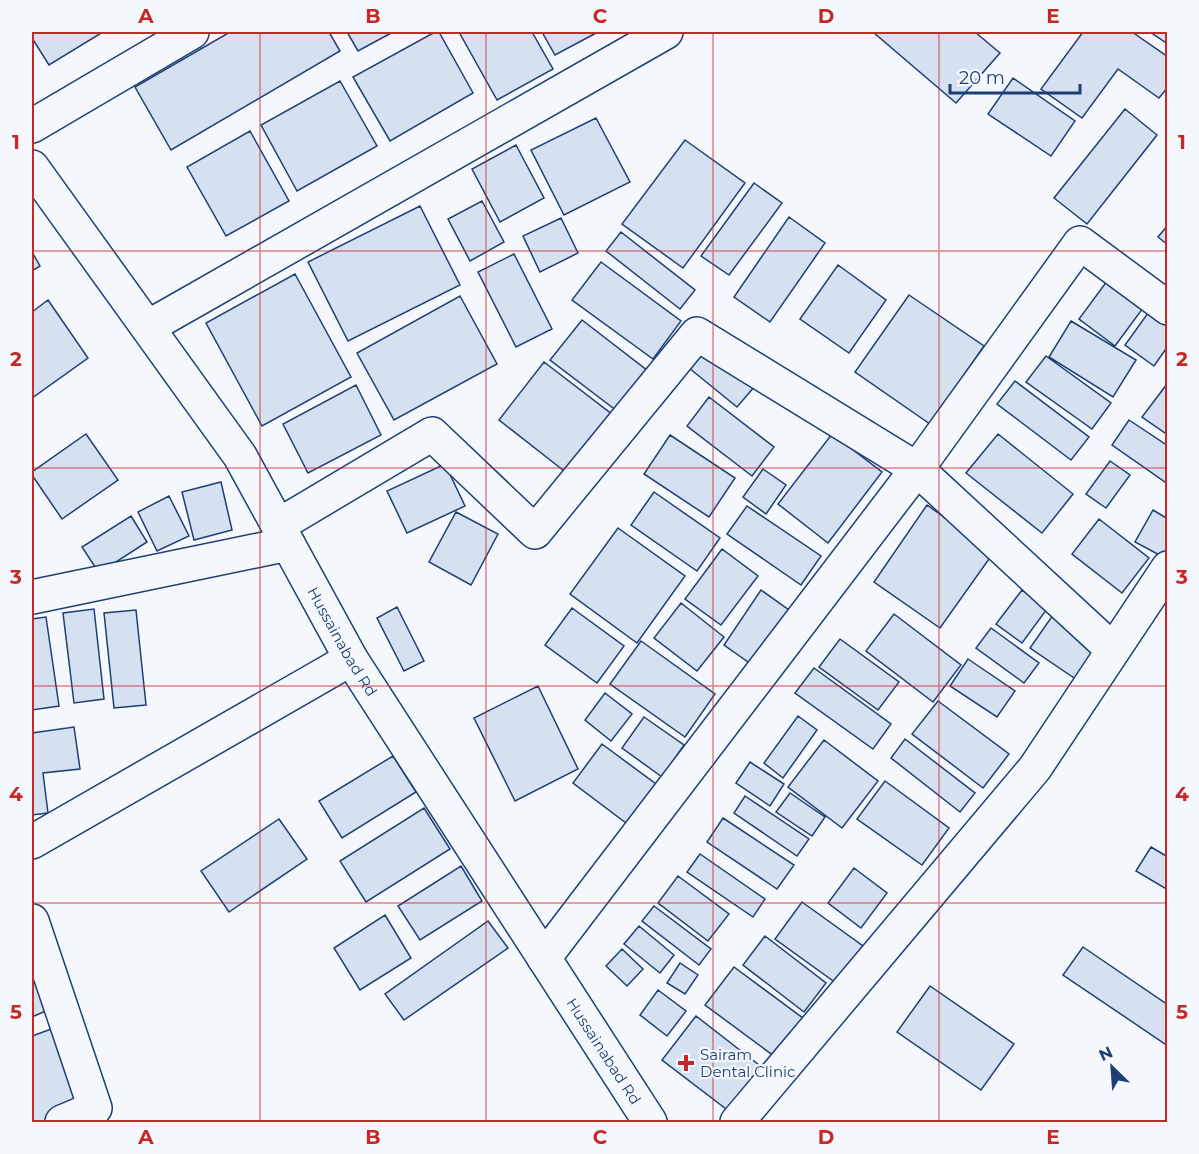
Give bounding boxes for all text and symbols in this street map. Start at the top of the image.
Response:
text: A [137,4,154,28]
text: B [365,4,381,28]
text: C [593,4,608,28]
text: D [818,4,834,28]
text: E [1046,4,1060,28]
scale bar [950,57,1080,95]
text: 20 m [959,67,1005,89]
text: 1 [12,130,20,154]
text: 1 [1178,130,1186,154]
text: 2 [10,347,22,371]
text: 2 [1176,347,1188,371]
text: 3 [9,565,22,589]
text: 3 [1175,565,1188,589]
street label: Hussainabad Rd [304,583,382,699]
text: 4 [9,782,23,806]
text: 4 [1175,782,1189,806]
street label: Hussainabad Rd [563,994,645,1108]
text: 5 [10,1000,22,1024]
text: 5 [1176,1000,1188,1024]
north arrow [1082,1037,1142,1097]
text: N [1096,1043,1116,1065]
place label: Sairam Dental Clinic [700,1045,796,1081]
marker: Sairam Dental Clinic [677,1054,695,1072]
text: A [137,1125,154,1149]
text: B [365,1125,381,1149]
text: C [593,1125,608,1149]
text: D [818,1125,834,1149]
text: E [1046,1125,1060,1149]

